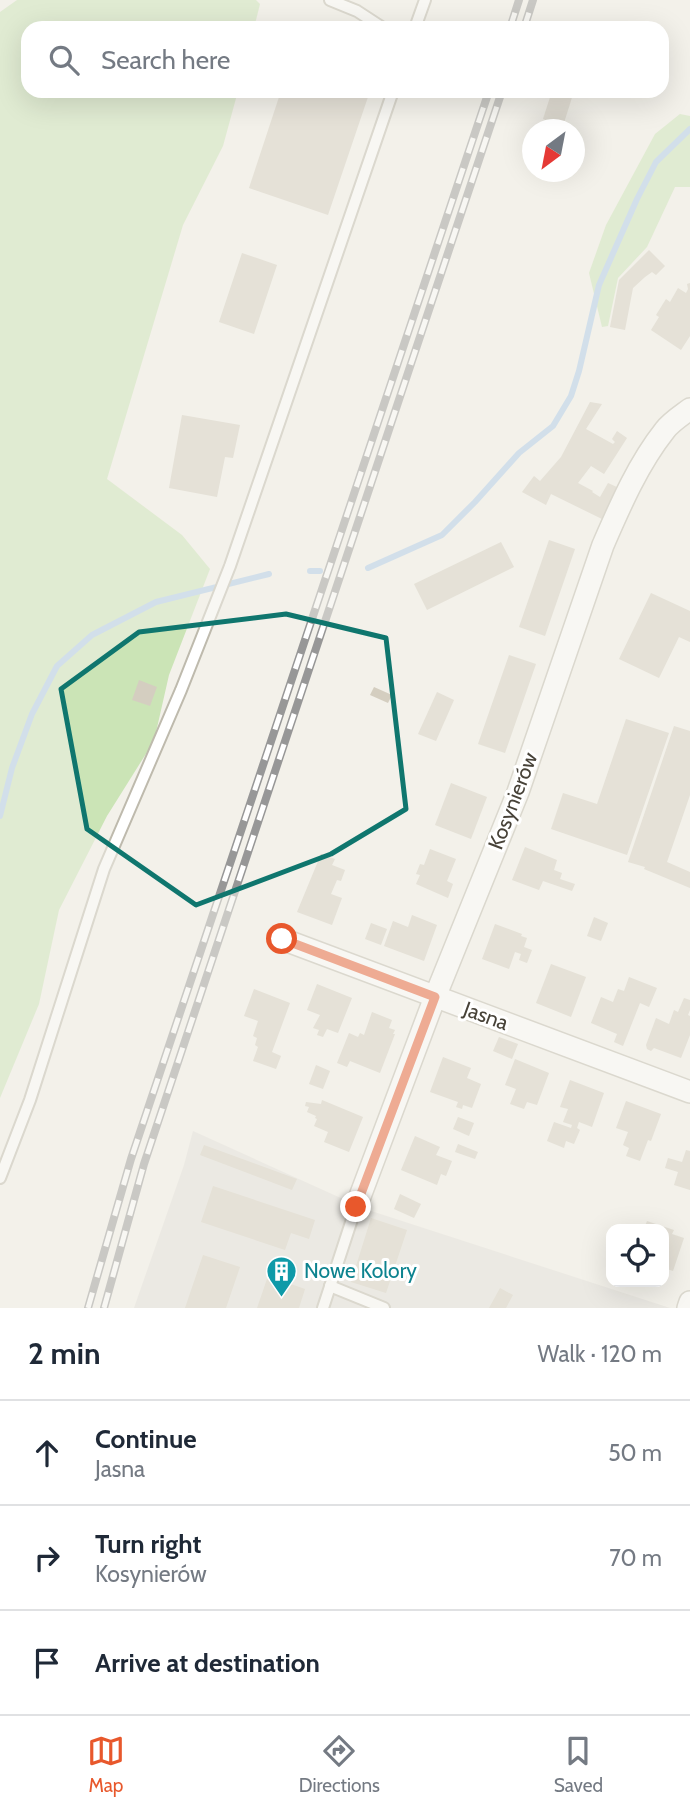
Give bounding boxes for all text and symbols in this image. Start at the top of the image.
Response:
search box [21,21,669,98]
icon: search [45,41,83,79]
text: Search here [101,44,230,76]
north arrow [522,119,585,182]
street label: Kosynierów [483,749,542,853]
route start [266,923,297,954]
street label: Jasna [459,996,512,1035]
route end [340,1191,371,1222]
map controls [606,1224,669,1287]
button: locate [606,1224,669,1287]
building icon: Nowe Kolory [264,1254,298,1298]
place label: Nowe Kolory [304,1258,417,1283]
text: 2 min [28,1335,100,1372]
text: Walk · 120 m [538,1340,662,1368]
text: Continue [95,1423,197,1455]
icon: ahead [28,1434,66,1472]
text: 50 m [608,1439,662,1467]
text: Jasna [95,1455,145,1483]
text: Turn right [95,1528,201,1560]
icon: right [28,1539,66,1577]
text: 70 m [609,1544,662,1572]
text: Kosynierów [95,1560,207,1588]
icon: arrive [28,1644,66,1682]
text: Arrive at destination [95,1647,320,1679]
tab: Map [87,1732,125,1797]
tab: Directions [299,1732,380,1797]
tab: Saved [554,1732,603,1797]

